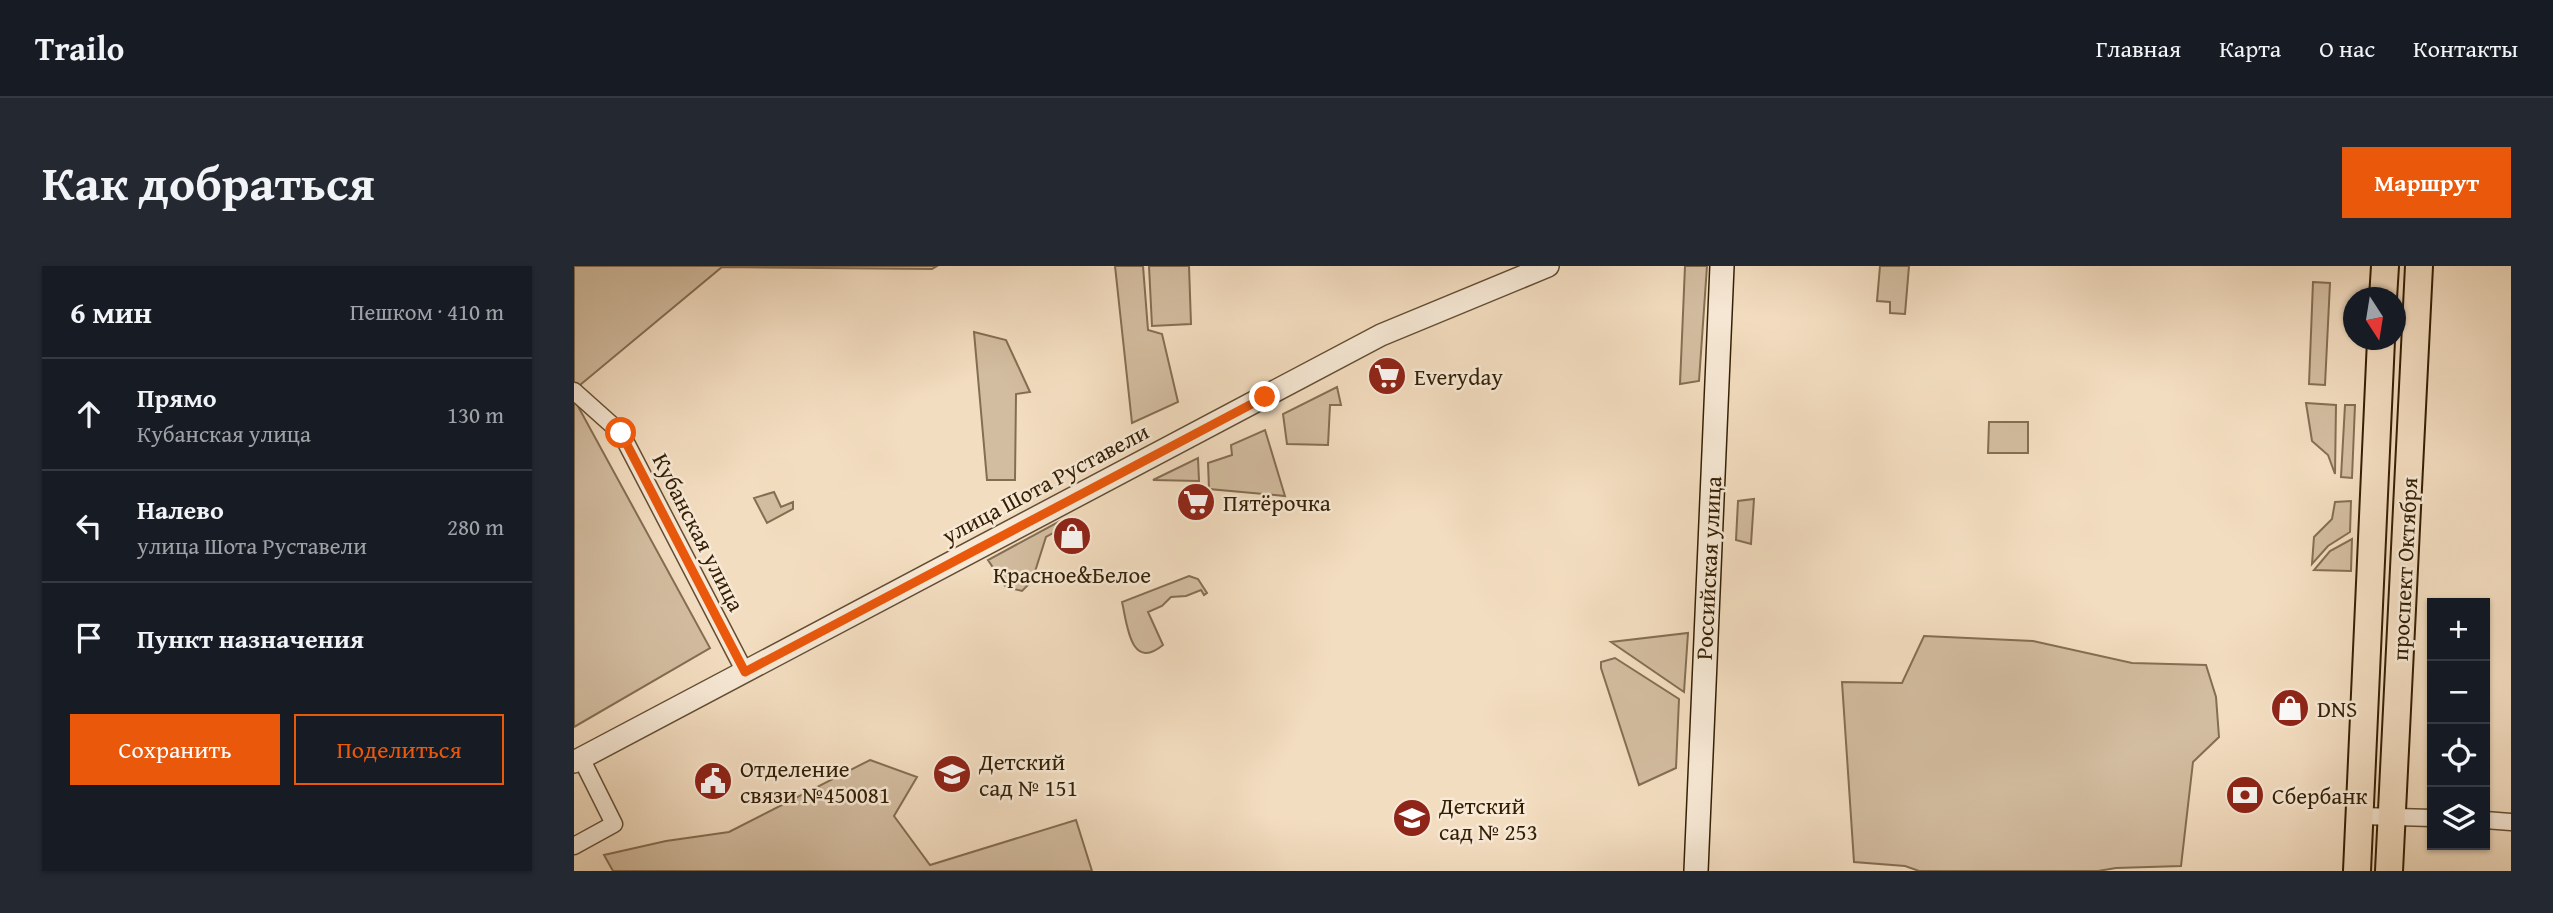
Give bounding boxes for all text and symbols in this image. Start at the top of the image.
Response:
text: Trailo [35,24,124,72]
text: Главная [2096,31,2181,66]
text: Карта [2219,31,2281,66]
text: О нас [2319,31,2375,66]
text: Контакты [2413,31,2518,66]
text: Как добраться [42,146,375,218]
button: Маршрут [2342,147,2511,218]
north arrow [2343,287,2406,350]
text: 6 мин [70,290,152,334]
text: Пешком · 410 m [350,295,504,328]
supermarket icon: Everyday [1366,355,1408,397]
place label: Everyday [1414,360,1503,393]
text: Прямо [137,378,217,417]
route end [1249,381,1280,412]
icon: ahead [70,395,108,433]
text: 130 m [447,398,504,431]
street label: улица Шота Руставели [935,414,1155,552]
text: Кубанская улица [137,417,311,450]
route start [605,417,636,448]
street label: Кубанская улица [645,447,753,617]
street label: Российская улица [1687,475,1729,661]
street label: проспект Октября [2383,476,2425,662]
supermarket icon: Пятёрочка [1175,481,1217,523]
place label: Пятёрочка [1223,486,1331,519]
text: Налево [137,490,224,529]
icon: left [70,507,108,545]
text: 280 m [447,510,504,543]
shop icon: Красное&Белое [1051,515,1093,557]
text: улица Шота Руставели [137,529,367,562]
place label: Красное&Белое [993,558,1151,591]
map controls [2427,598,2490,850]
button: + [2427,598,2490,661]
icon: arrive [70,619,108,657]
text: Пункт назначения [137,619,364,658]
button: − [2427,661,2490,724]
shop icon: DNS [2269,687,2311,729]
place label: DNS [2317,692,2357,725]
button: Сохранить [70,714,280,785]
button: Поделиться [294,714,504,785]
button: locate [2427,724,2490,787]
place label: Детский сад № 151 [978,745,1078,804]
place label: Отделение связи №450081 [740,752,890,811]
school or university icon: Детский сад № 151 [931,753,973,795]
public building icon: Отделение связи №450081 [692,760,734,802]
bank icon: Сбербанк [2224,774,2266,816]
place label: Сбербанк [2272,779,2368,812]
button: layers [2427,787,2490,850]
place label: Детский сад № 253 [1438,789,1538,848]
school or university icon: Детский сад № 253 [1391,797,1433,839]

